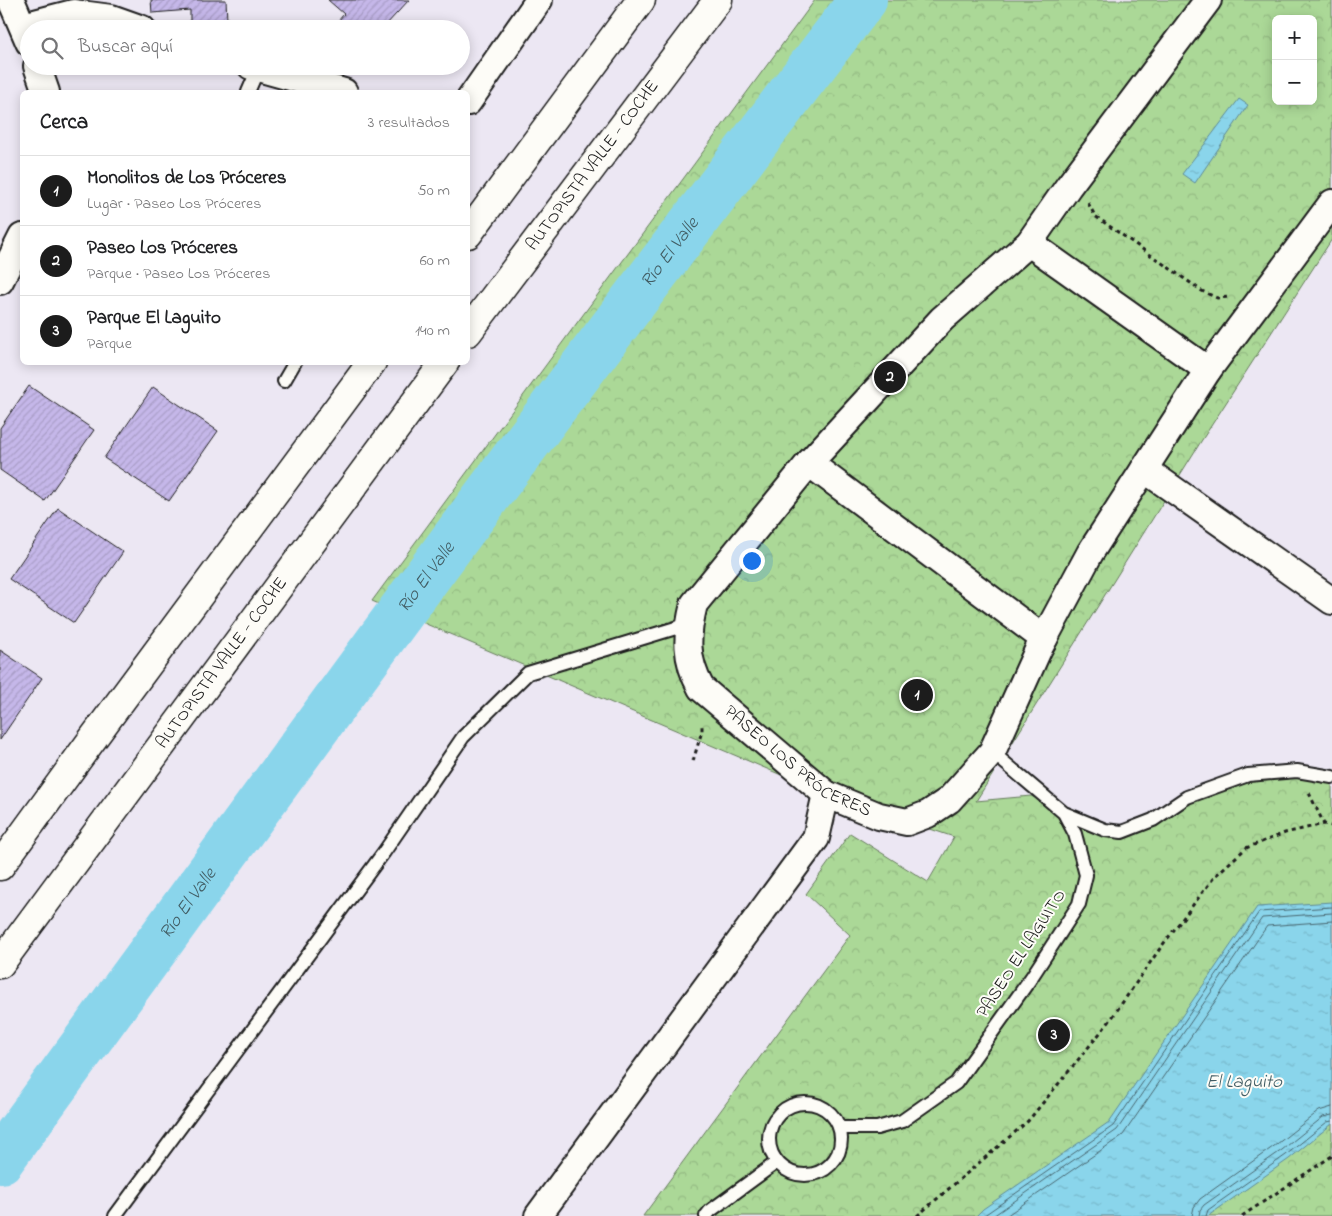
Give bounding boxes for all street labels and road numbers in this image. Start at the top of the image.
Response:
street label: AUTOPISTA VALLE - COCHE [520,75,666,257]
street label: AUTOPISTA VALLE - COCHE [150,572,295,755]
street label: PASEO LOS PRÓCERES [718,700,875,824]
street label: PASEO EL LAGUITO [971,885,1073,1023]

